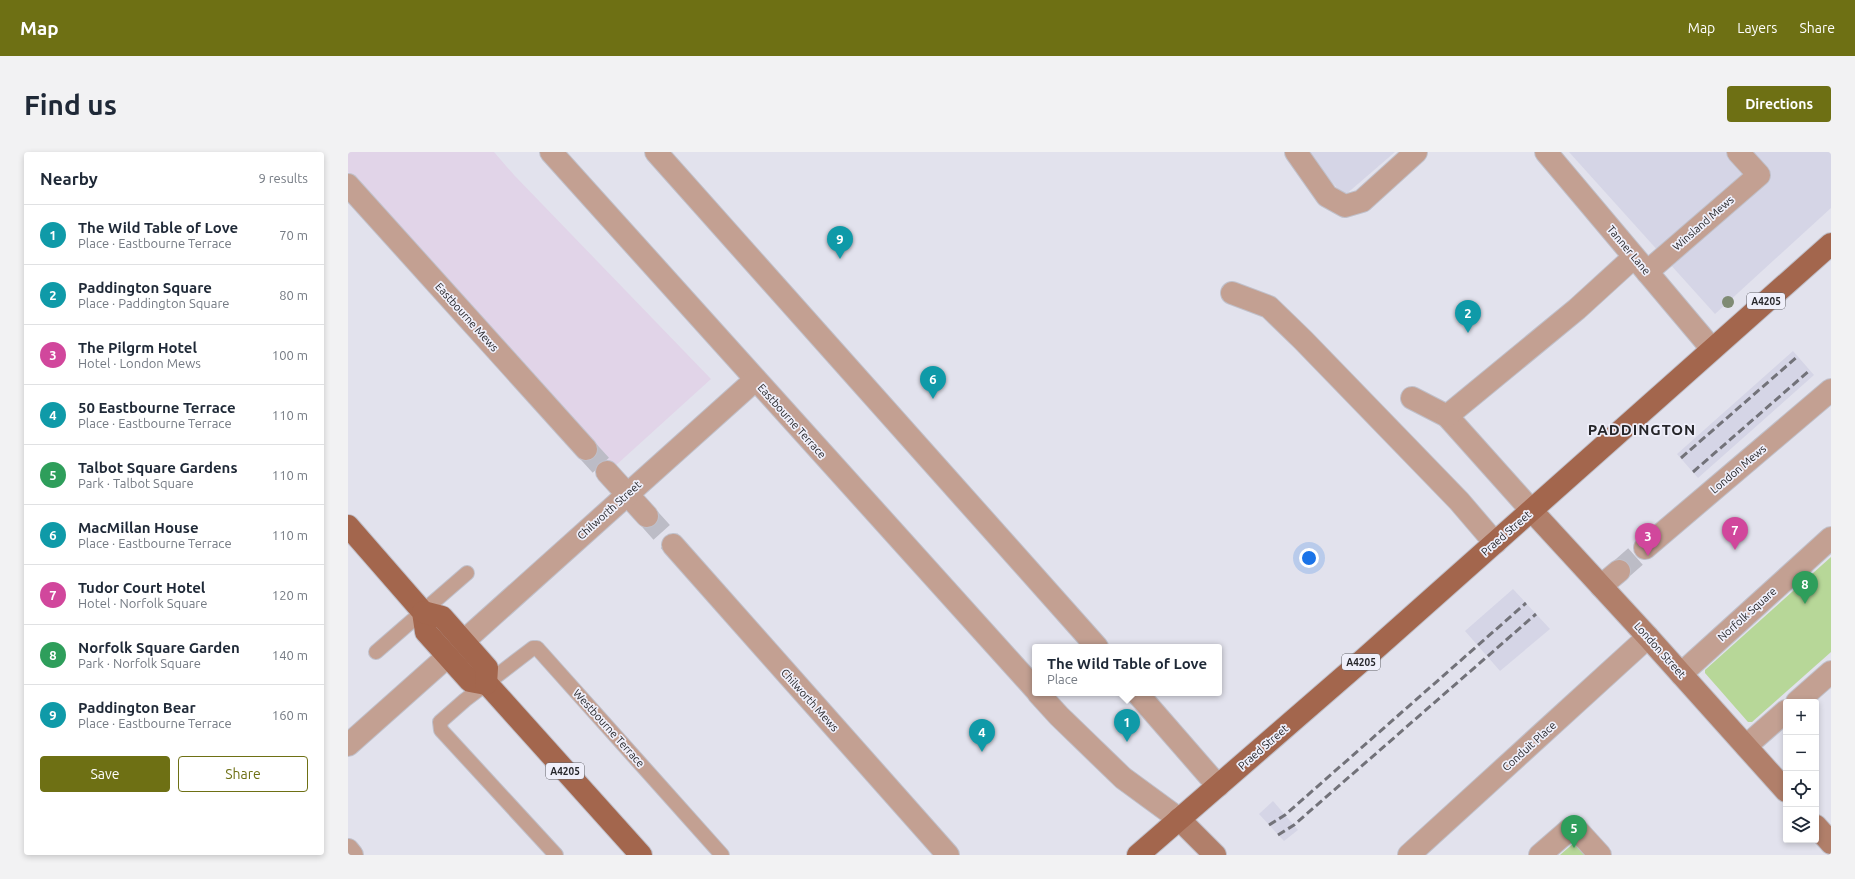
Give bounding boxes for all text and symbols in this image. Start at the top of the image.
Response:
text: Map [20,17,59,39]
text: Map [1688,20,1715,36]
text: Layers [1737,20,1777,36]
text: Share [1799,20,1835,36]
button: Directions [1727,86,1831,122]
text: Find us [24,89,117,120]
text: Nearby [40,169,98,188]
text: 9 results [258,171,308,185]
street label: Winsland Mews [1670,193,1736,253]
text: The Wild Table of Love [78,219,238,236]
street label: Tanner Lane [1605,223,1653,277]
pin: 9 [827,226,853,259]
text: 1 [49,228,57,242]
text: 70 m [279,228,308,242]
text: Place · Eastbourne Terrace [78,236,232,250]
text: Paddington Square [78,279,212,296]
street label: Eastbourne Mews [433,280,501,354]
text: 2 [49,288,57,302]
text: 80 m [279,288,308,302]
road number: A4205 [1747,293,1785,309]
text: Place · Paddington Square [78,296,230,310]
pin: 2 [1455,300,1481,333]
text: The Pilgrm Hotel [78,339,197,356]
text: 3 [49,348,57,362]
text: 100 m [272,348,308,362]
text: Hotel · London Mews [78,356,201,370]
pin: 6 [920,366,946,399]
street label: Eastbourne Terrace [755,381,829,461]
text: 50 Eastbourne Terrace [78,399,236,416]
text: 4 [49,408,57,422]
text: 110 m [272,408,308,422]
text: Place · Eastbourne Terrace [78,416,232,430]
district label: PADDINGTON [1588,421,1696,438]
street label: London Mews [1708,442,1768,496]
text: Talbot Square Gardens [78,459,237,476]
text: 5 [49,468,57,482]
text: 110 m [272,468,308,482]
text: Park · Talbot Square [78,476,194,490]
street label: Chilworth Street [575,478,644,542]
street label: Praed Street [1479,508,1534,558]
pin: 7 [1722,517,1748,550]
text: MacMillan House [78,519,199,536]
pin: 3 [1635,523,1661,556]
text: 6 [49,528,57,542]
text: 110 m [272,528,308,542]
text: Place · Eastbourne Terrace [78,536,232,550]
your location [1299,548,1319,568]
pin: 8 [1792,571,1818,604]
text: Tudor Court Hotel [78,579,205,596]
street label: Norfolk Square [1715,585,1779,643]
text: 7 [49,588,57,602]
text: 120 m [272,588,308,602]
text: Hotel · Norfolk Square [78,596,207,610]
street label: London Street [1632,620,1689,681]
text: Norfolk Square Garden [78,639,240,656]
popup [1032,644,1222,696]
text: 8 [49,648,57,662]
text: 140 m [272,648,308,662]
road number: A4205 [1342,654,1380,670]
text: The Wild Table of Love [1047,655,1207,672]
text: Park · Norfolk Square [78,656,201,670]
street label: Chilworth Mews [779,666,841,734]
text: Place [1047,672,1078,686]
street label: Westbourne Terrace [571,687,647,769]
text: Paddington Bear [78,699,196,716]
map controls [1783,699,1819,843]
button: + [1783,699,1819,735]
text: 9 [49,708,57,722]
text: 160 m [272,708,308,722]
pin: 1 [1114,709,1140,742]
text: Place · Eastbourne Terrace [78,716,232,730]
pin: 4 [969,719,995,752]
street label: Conduit Place [1500,719,1558,773]
street label: Praed Street [1236,722,1291,772]
button: − [1783,735,1819,771]
button: Save [40,756,170,792]
button: Share [178,756,308,792]
road number: A4205 [546,763,584,779]
button: locate [1783,771,1819,807]
button: layers [1783,807,1819,843]
pin: 5 [1561,815,1587,848]

